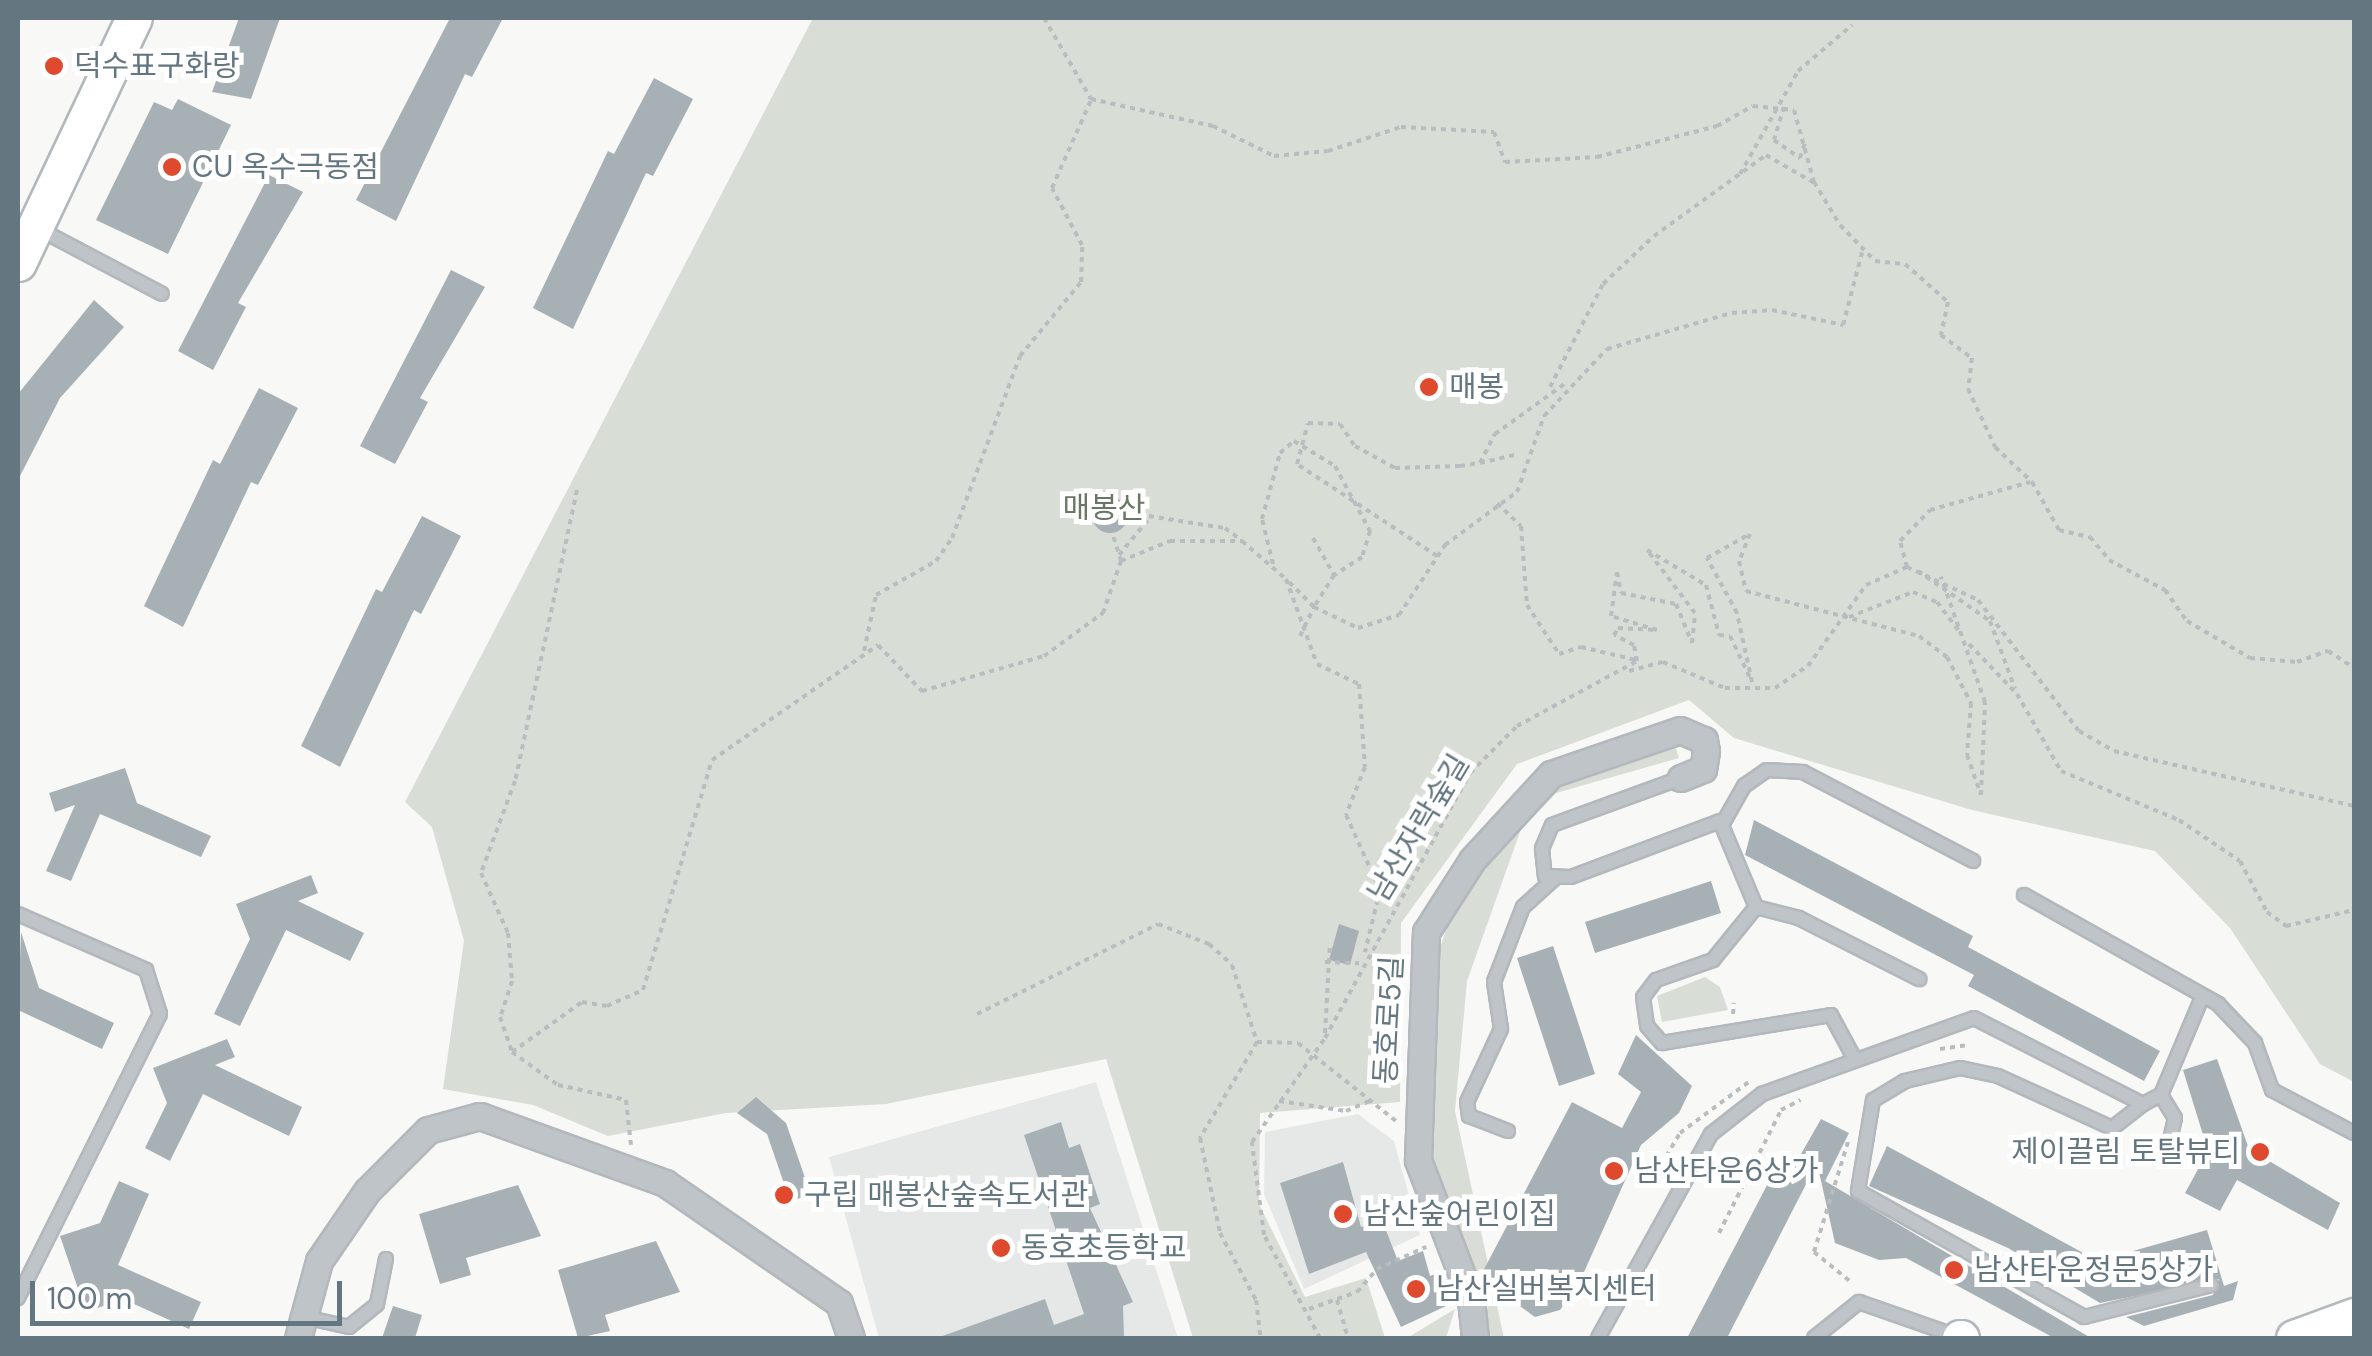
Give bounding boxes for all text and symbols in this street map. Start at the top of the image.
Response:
place label: 덕수표구화랑 [74,48,240,84]
marker: 덕수표구화랑 [43,55,65,77]
place label: CU 옥수극동점 [192,149,379,185]
marker: CU 옥수극동점 [161,156,183,178]
place label: 매봉 [1449,369,1504,405]
marker: 매봉 [1418,376,1440,398]
park label: 매봉산 [1063,490,1145,526]
street label: 남산자락숲길 [1361,748,1477,908]
street label: 동호로5길 [1368,955,1410,1085]
place label: 제이끌림 토탈뷰티 [2011,1134,2240,1170]
marker: 제이끌림 토탈뷰티 [2249,1141,2271,1163]
place label: 남산타운6상가 [1634,1153,1818,1189]
marker: 남산타운6상가 [1603,1160,1625,1182]
place label: 구립 매봉산숲속도서관 [804,1177,1088,1213]
marker: 구립 매봉산숲속도서관 [773,1184,795,1206]
place label: 남산숲어린이집 [1363,1196,1556,1232]
marker: 남산숲어린이집 [1332,1203,1354,1225]
place label: 동호초등학교 [1021,1230,1187,1266]
marker: 동호초등학교 [990,1237,1012,1259]
place label: 남산타운정문5상가 [1974,1252,2213,1288]
marker: 남산타운정문5상가 [1943,1259,1965,1281]
scale bar [35,1261,348,1323]
place label: 남산실버복지센터 [1436,1271,1657,1307]
marker: 남산실버복지센터 [1405,1278,1427,1300]
text: 100 m [47,1279,132,1318]

